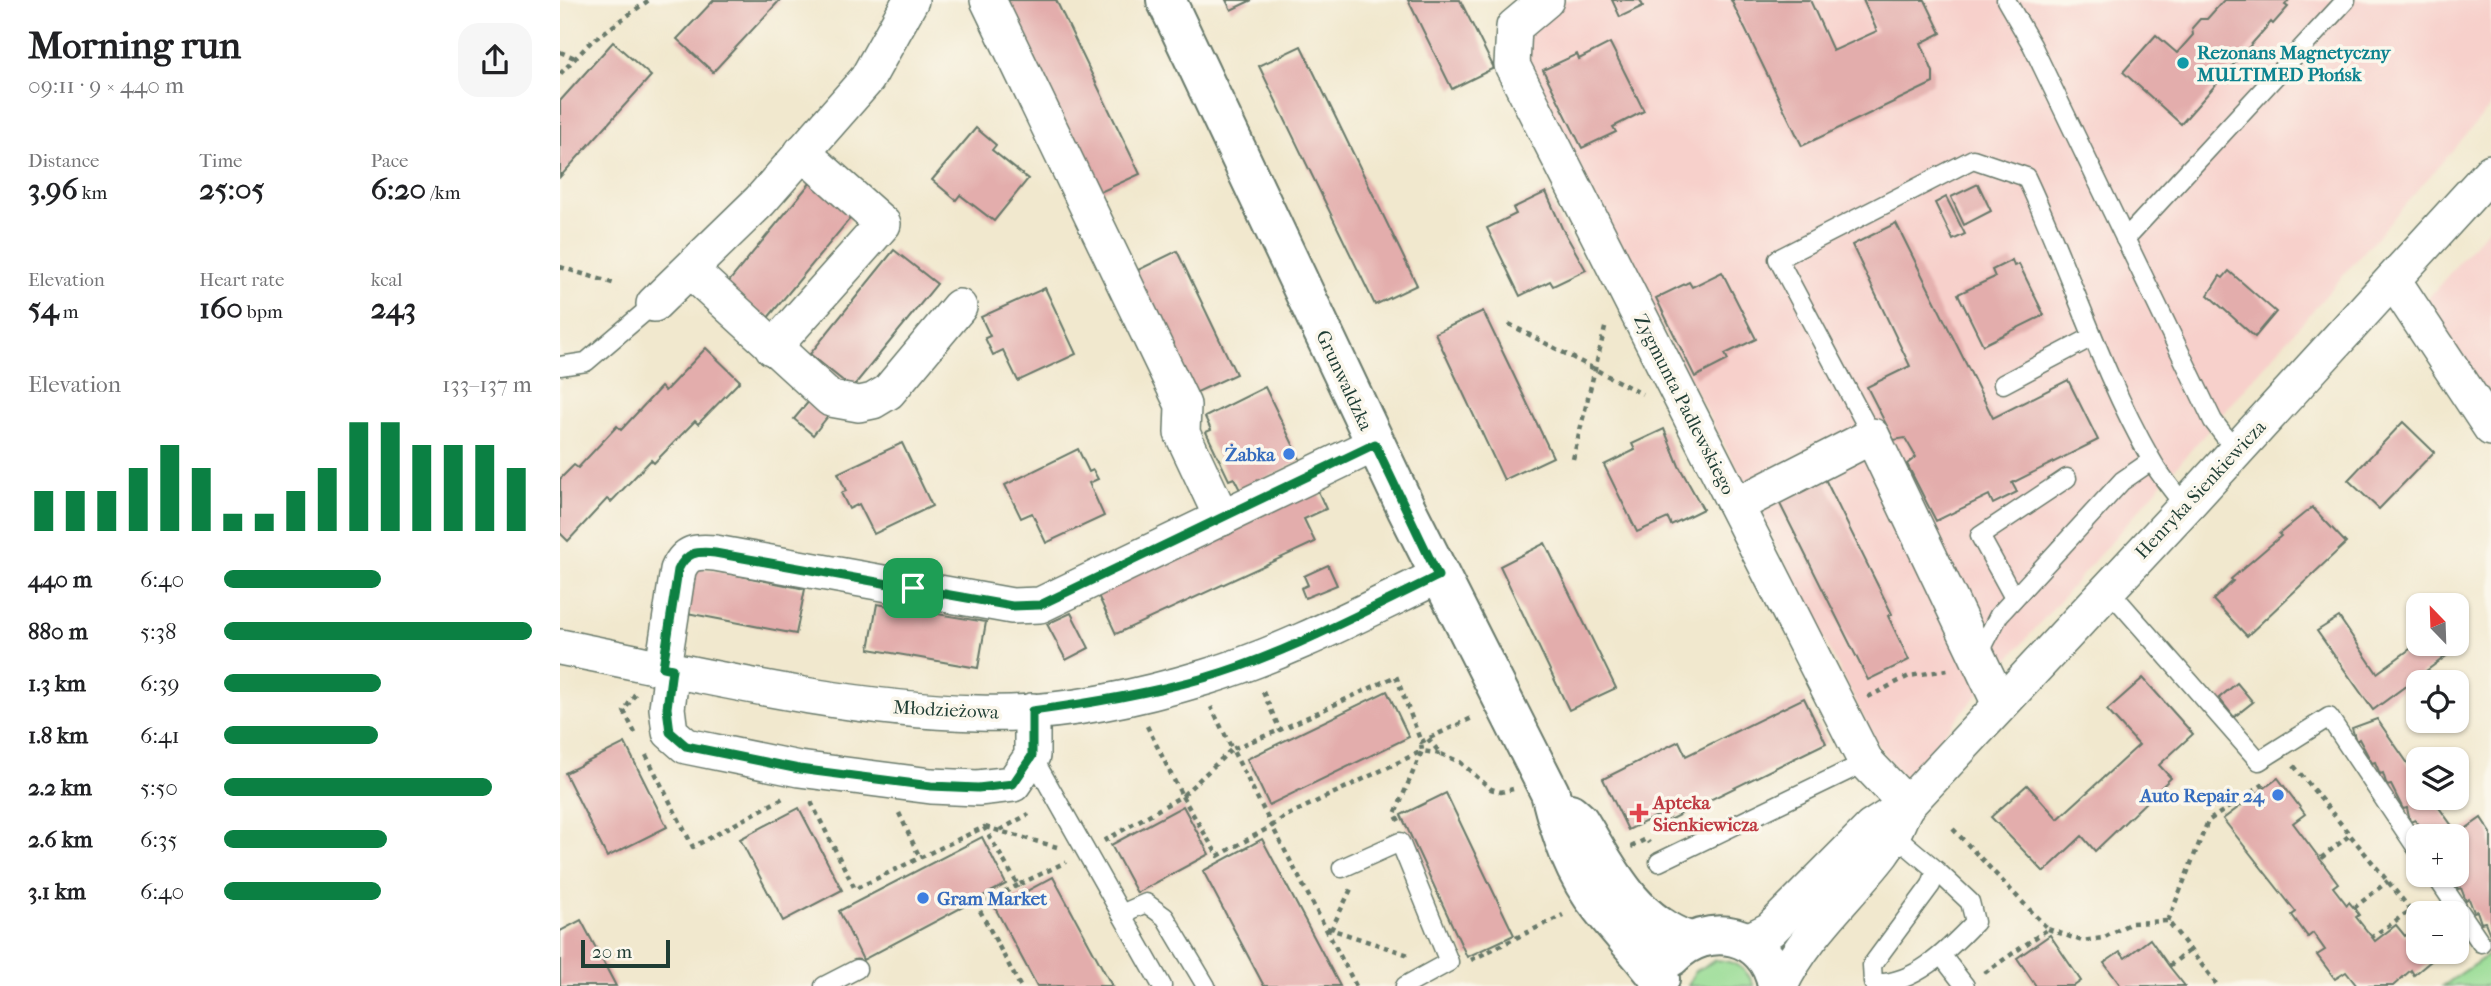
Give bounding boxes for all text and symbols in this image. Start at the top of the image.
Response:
text: Morning run [28,23,241,68]
button: share [458,23,532,97]
place label: Rezonans Magnetyczny MULTIMED Płońsk [2196,42,2391,86]
marker: Rezonans Magnetyczny MULTIMED Płońsk [2175,55,2191,71]
text: 09:11 · 9 × 440 m [28,72,184,99]
text: Distance [28,150,99,172]
text: Time [199,150,243,172]
text: Pace [371,150,409,172]
text: 3.96 [28,172,78,207]
text: 25:05 [199,172,265,207]
text: 6:20 [371,172,426,207]
text: km [78,182,107,204]
text: /km [426,182,460,204]
text: Elevation [28,269,105,291]
text: Heart rate [199,269,284,291]
text: kcal [371,269,403,291]
text: 54 [28,291,59,326]
text: 160 [199,291,243,326]
text: 243 [371,291,416,326]
text: m [59,301,79,323]
text: bpm [243,301,283,323]
street label: Zygmunta Padlewskiego [1629,310,1739,499]
street label: Grunwaldzka [1311,327,1377,434]
text: Elevation [28,371,121,398]
text: 133–137 m [442,371,532,398]
street label: Henryka Sienkiewicza [2131,416,2271,563]
place label: Żabka [1225,443,1276,466]
marker: Żabka [1281,446,1297,462]
pin [883,558,943,618]
text: 440 m [28,566,92,593]
text: 6:40 [140,566,184,593]
icon: arrive [894,569,932,607]
north arrow [2406,593,2469,656]
map controls [2406,593,2469,964]
text: 880 m [28,618,88,645]
text: 5:38 [140,618,177,645]
text: 1.3 km [28,670,86,697]
text: 6:39 [140,670,180,697]
button: locate [2406,670,2469,733]
street label: Młodzieżowa [892,696,1000,724]
text: 1.8 km [28,722,88,749]
text: 6:41 [140,722,180,749]
button: layers [2406,747,2469,810]
text: 2.2 km [28,774,92,801]
text: 5:50 [140,774,178,801]
place label: Auto Repair 24 [2139,785,2265,807]
marker: Auto Repair 24 [2270,787,2286,803]
place label: Apteka Sienkiewicza [1652,792,1760,836]
marker: Apteka Sienkiewicza [1631,805,1647,821]
button: + [2406,824,2469,887]
text: 2.6 km [28,826,93,853]
text: 6:35 [140,826,177,853]
text: 3.1 km [28,878,86,905]
text: 6:40 [140,878,184,905]
place label: Gram Market [937,888,1047,910]
marker: Gram Market [915,890,931,906]
button: − [2406,901,2469,964]
scale bar [581,937,670,969]
text: 20 m [592,941,632,963]

